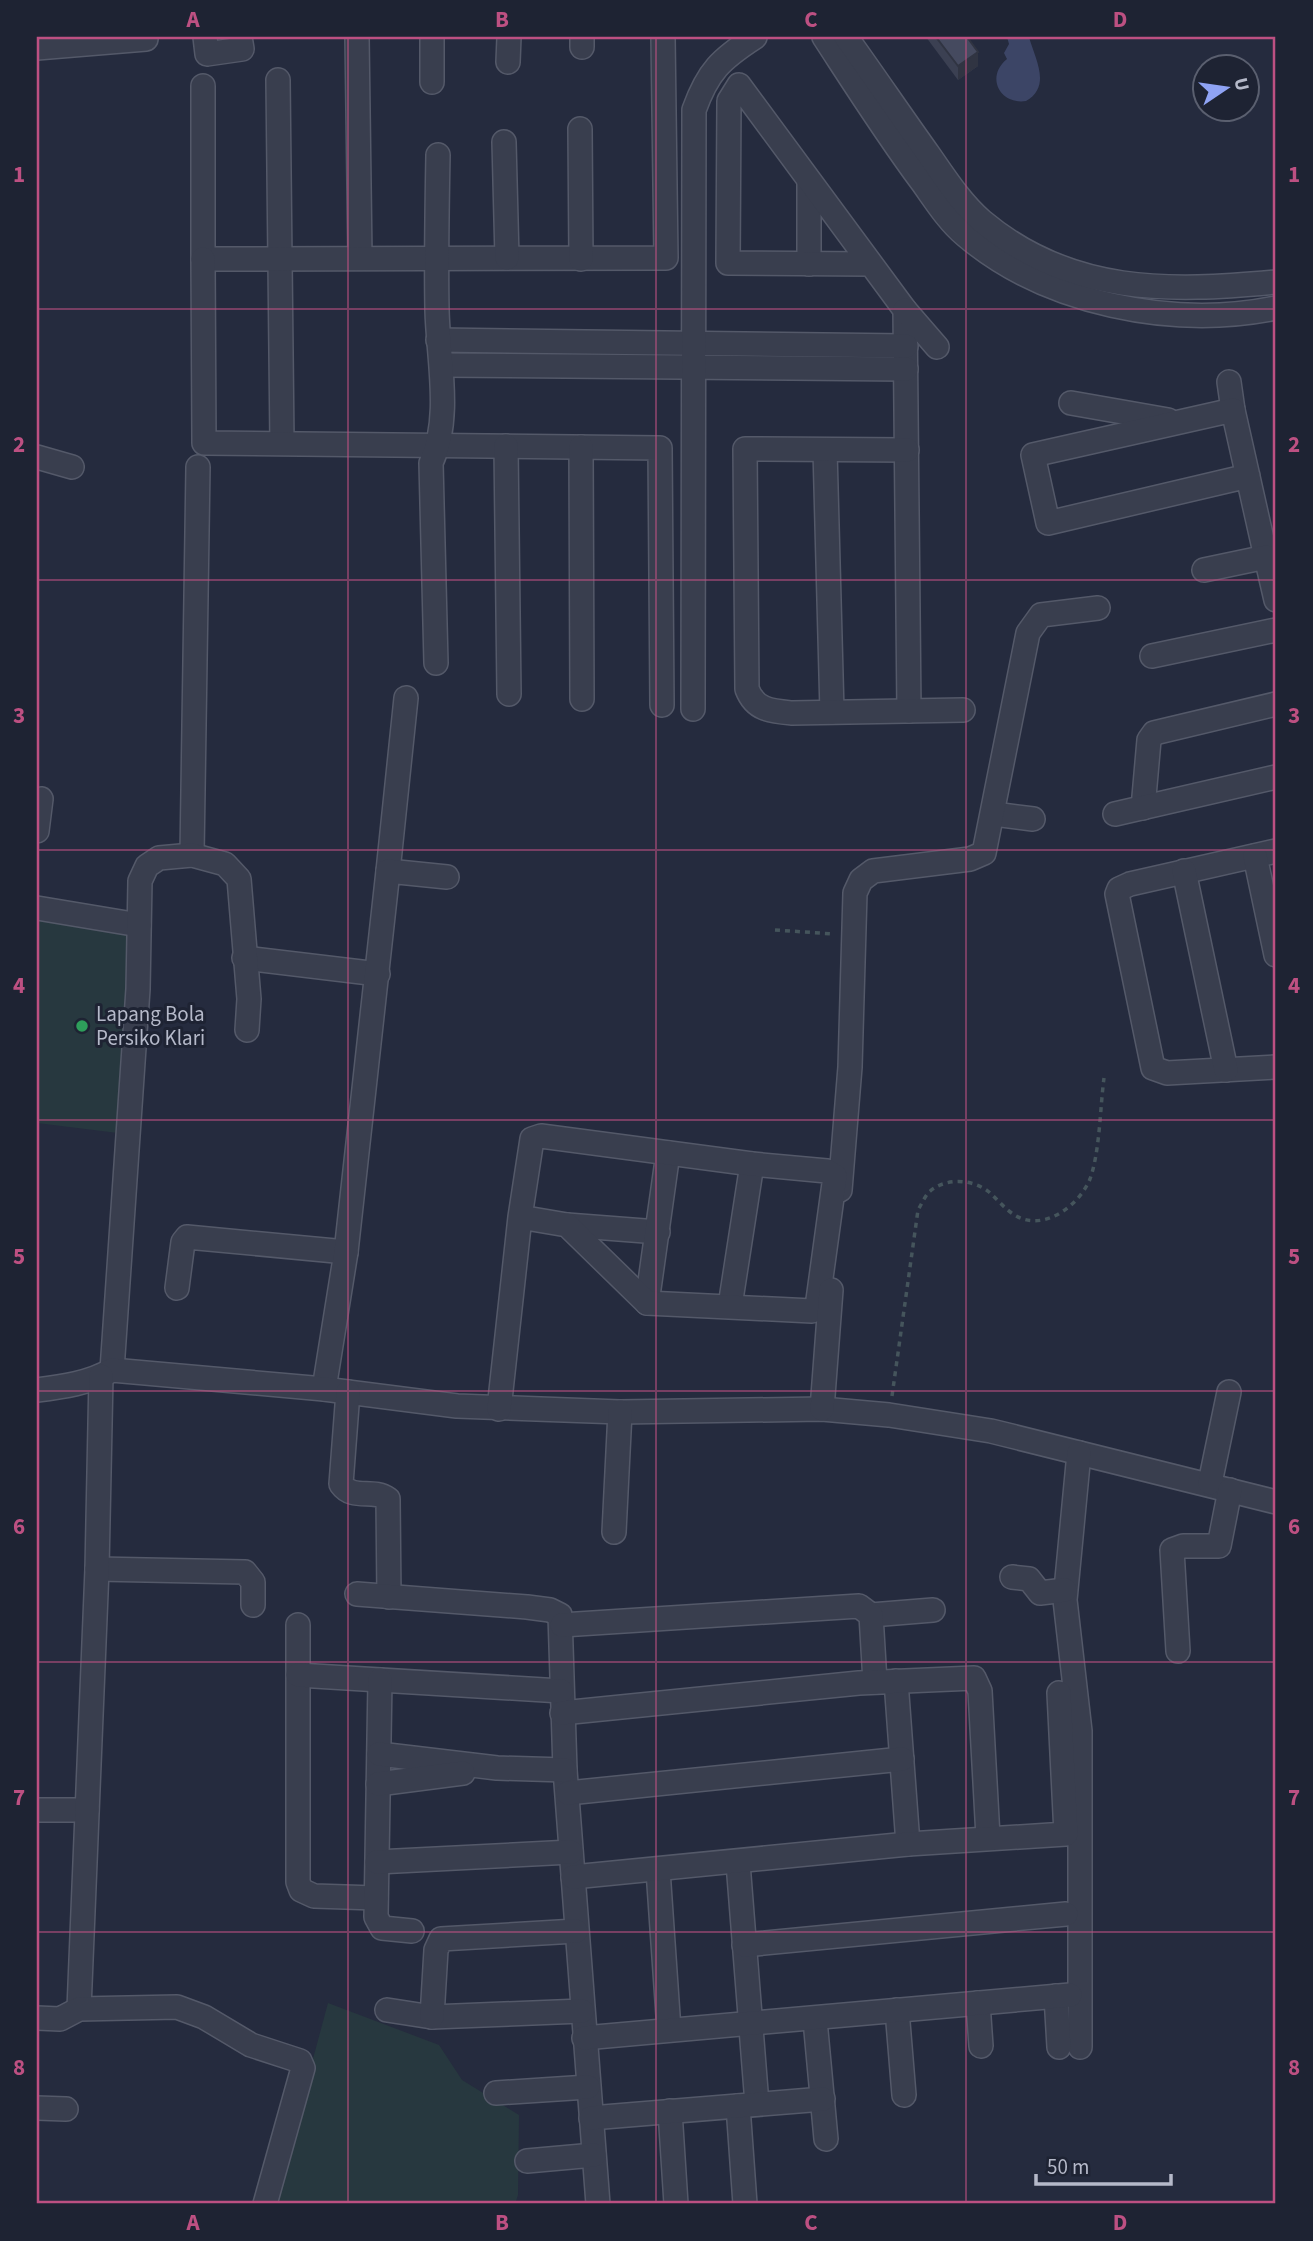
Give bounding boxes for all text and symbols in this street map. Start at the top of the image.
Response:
text: A [185,3,200,36]
text: B [495,3,509,36]
text: C [804,3,818,36]
text: D [1113,3,1127,36]
north arrow [1190,52,1260,122]
text: U [1227,75,1256,94]
text: 1 [13,158,25,191]
text: 1 [1288,158,1300,191]
text: 2 [13,428,25,461]
text: 2 [1288,428,1300,461]
text: 3 [13,699,25,732]
text: 3 [1288,699,1300,732]
text: 4 [13,969,25,1002]
text: 4 [1288,969,1300,1002]
place label: Lapang Bola Persiko Klari [96,999,205,1053]
marker: Lapang Bola Persiko Klari [74,1018,90,1034]
text: 5 [13,1240,25,1273]
text: 5 [1288,1240,1300,1273]
text: 6 [13,1510,25,1543]
text: 6 [1288,1510,1300,1543]
text: 7 [13,1781,25,1814]
text: 7 [1288,1781,1300,1814]
text: 8 [13,2051,25,2084]
text: 8 [1288,2051,1300,2084]
scale bar [1036,2143,1171,2187]
text: 50 m [1047,2152,1089,2182]
text: A [185,2206,200,2239]
text: B [495,2206,509,2239]
text: C [804,2206,818,2239]
text: D [1113,2206,1127,2239]

